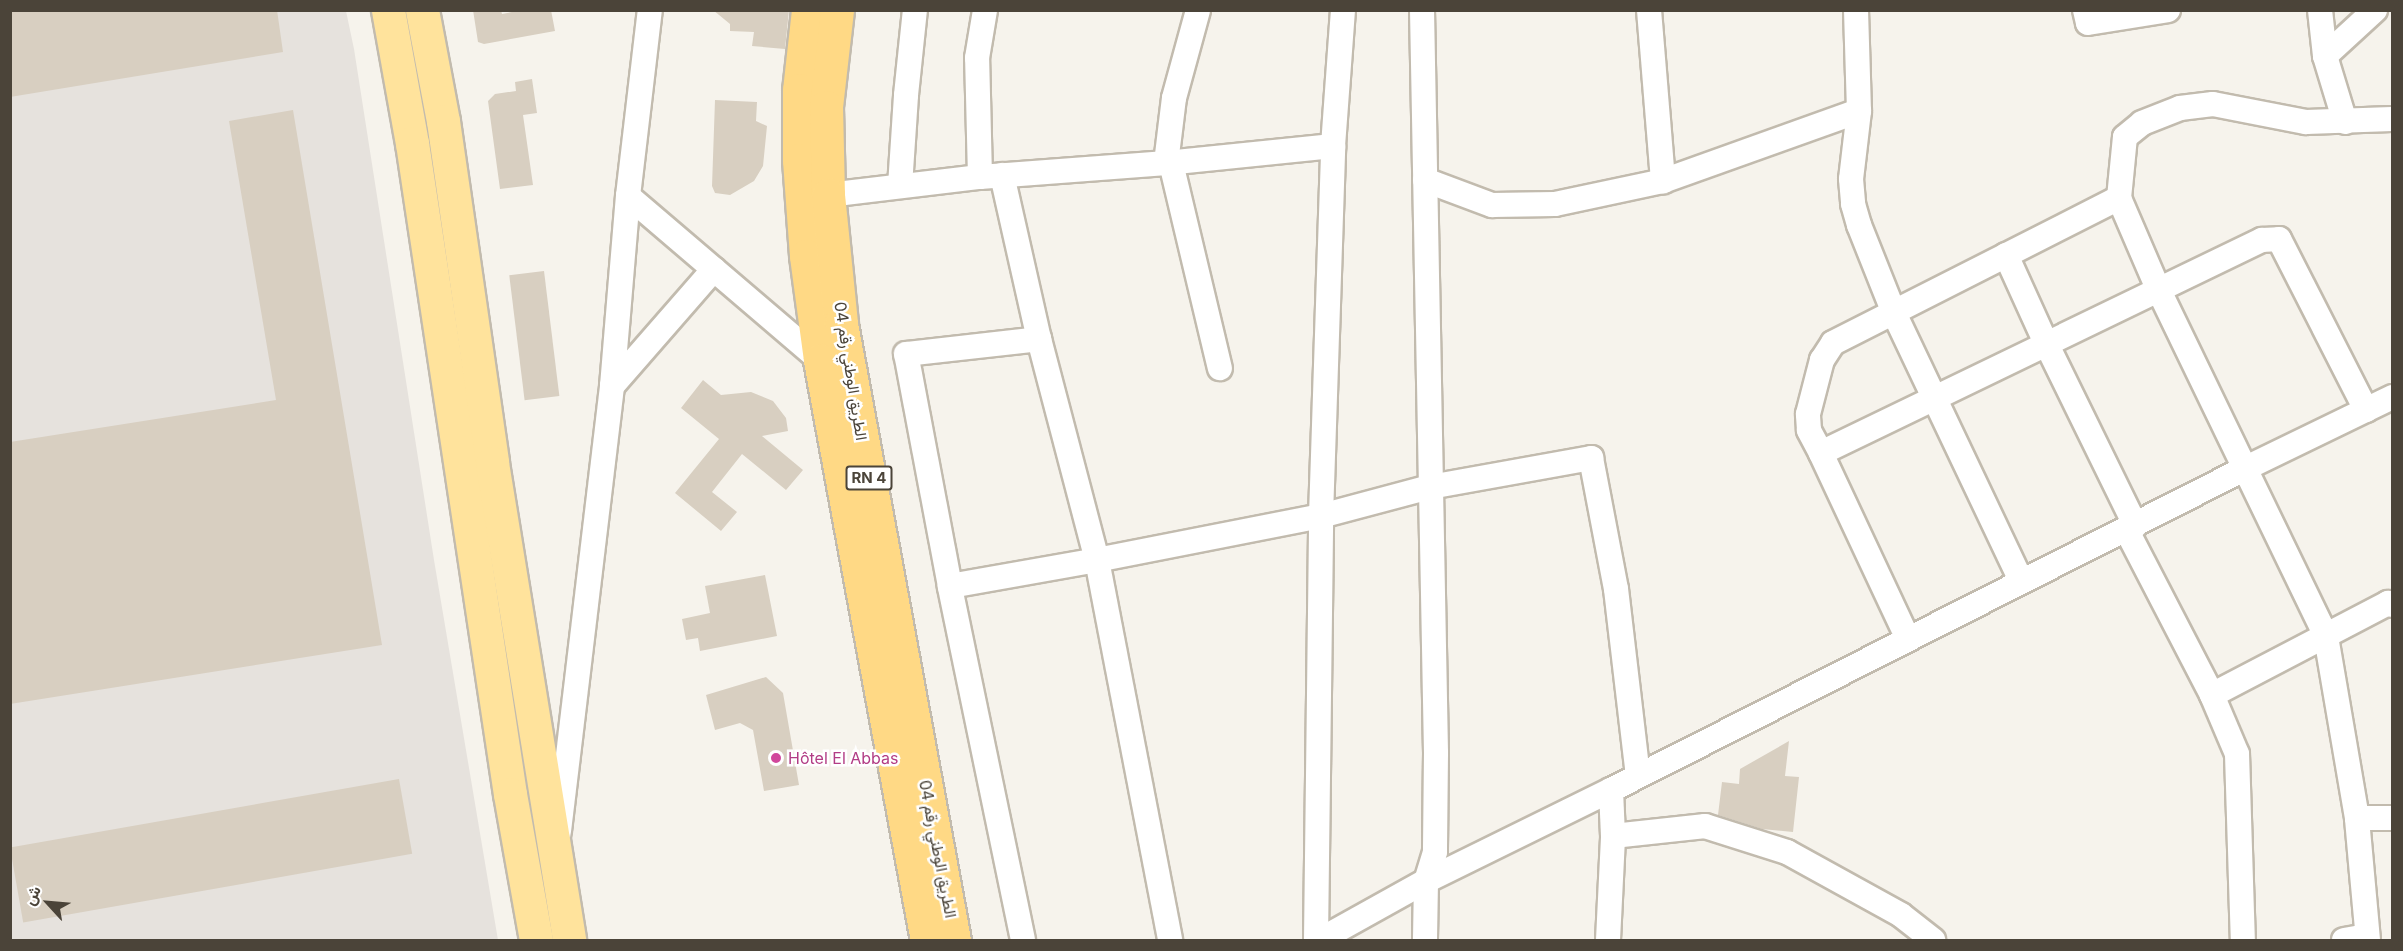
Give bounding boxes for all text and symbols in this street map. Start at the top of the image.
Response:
street label: الطريق الوطني رقم 04 [831,300,871,442]
road number: RN 4 [845,466,893,490]
place label: Hôtel El Abbas [788,748,898,768]
marker: Hôtel El Abbas [769,751,783,765]
street label: الطريق الوطني رقم 04 [915,778,961,920]
north arrow [18,873,78,933]
text: ش [19,882,45,908]

